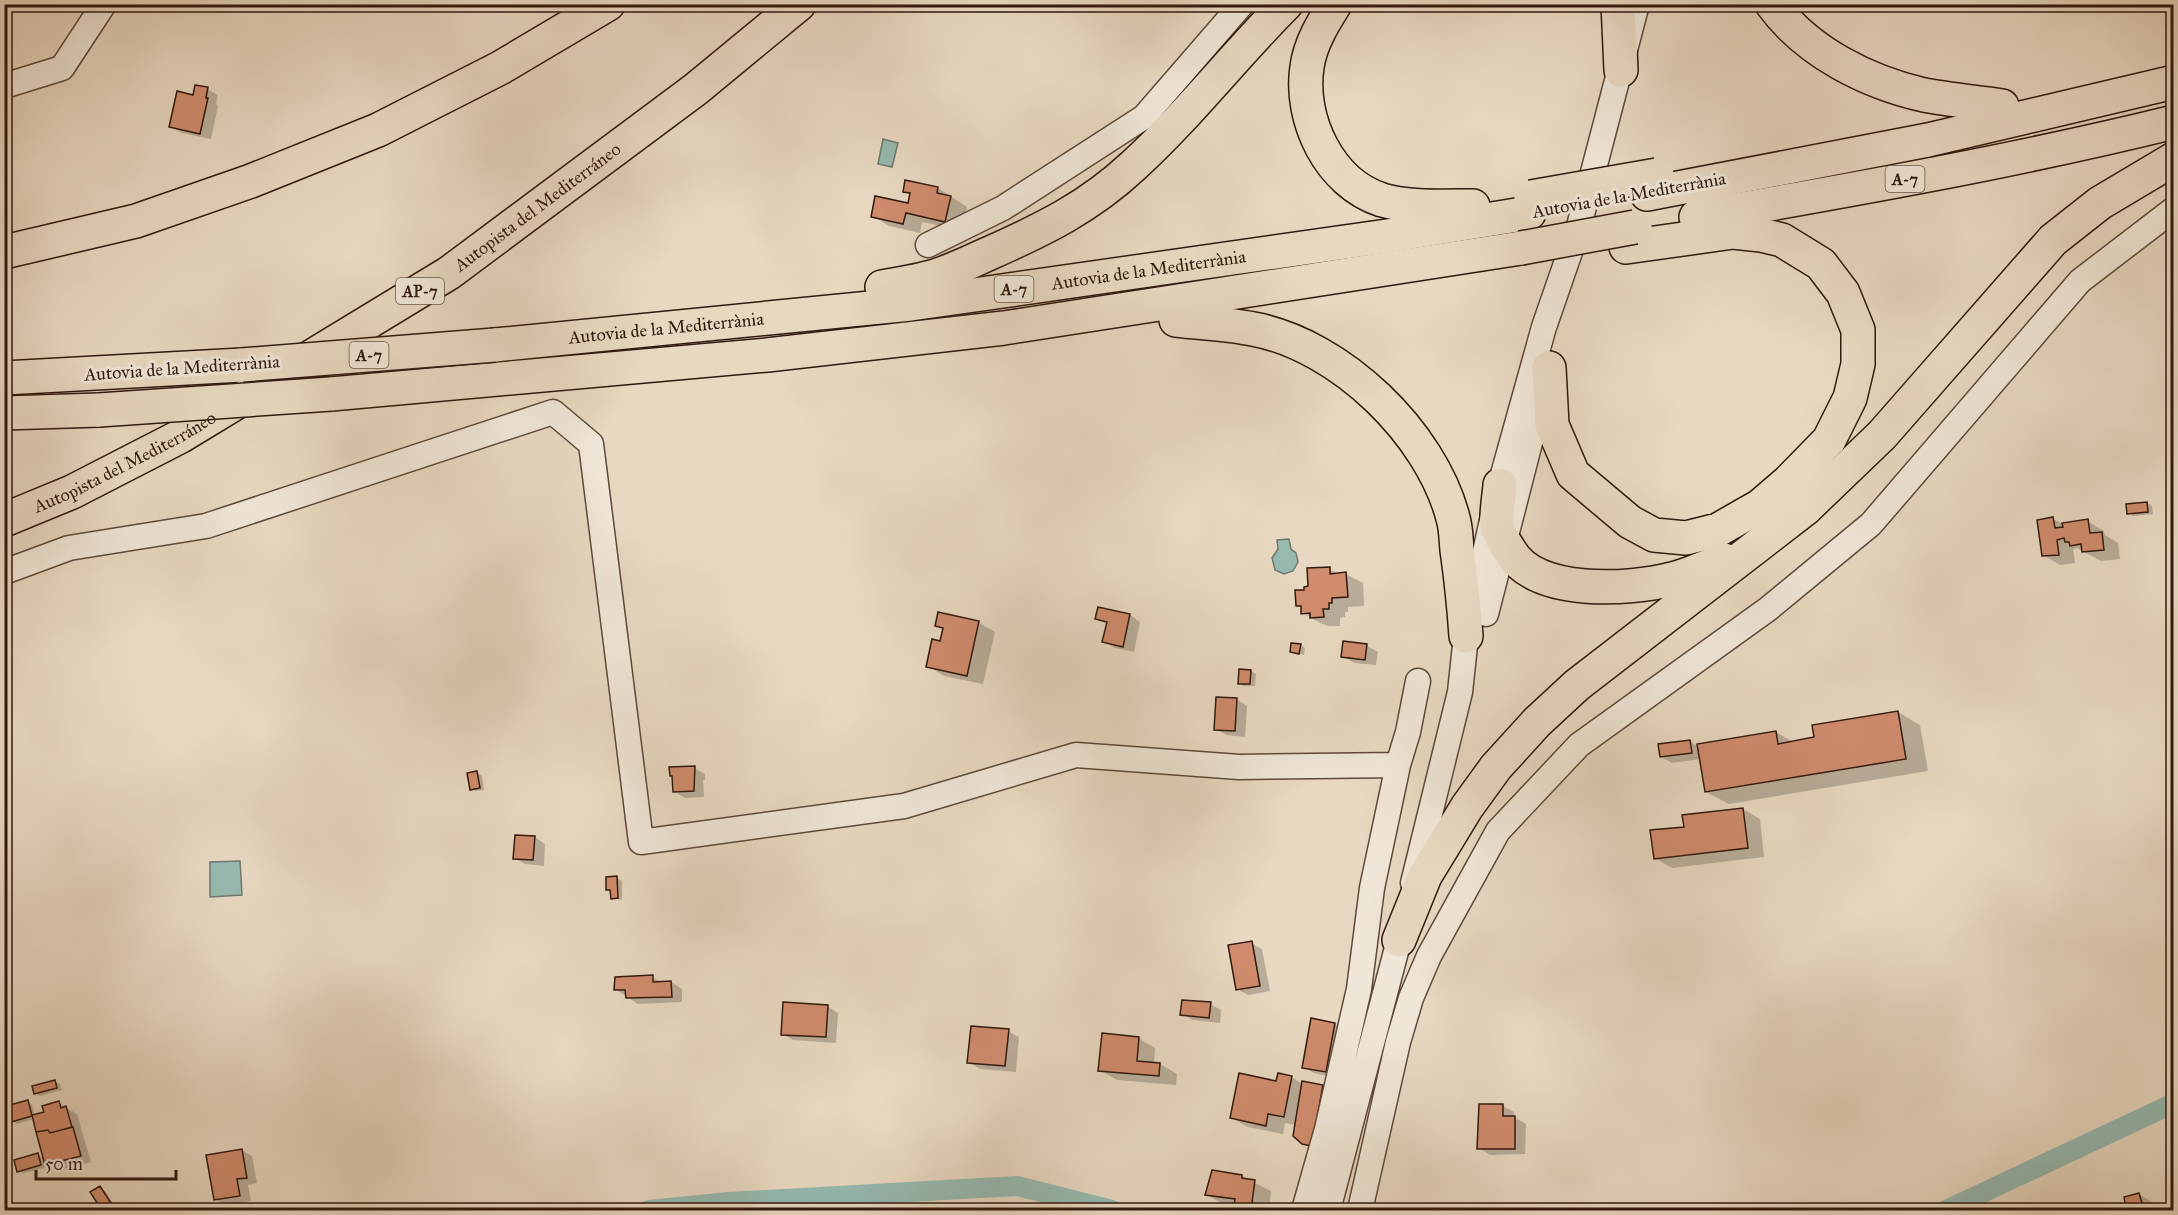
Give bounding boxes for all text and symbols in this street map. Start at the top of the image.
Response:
street label: Autopista del Mediterráneo [449,138,625,277]
road number: A-7 [1886,166,1924,192]
street label: Autovia de la Mediterrània [1530,167,1728,223]
street label: Autovia de la Mediterrània [1049,245,1248,295]
road number: A-7 [994,276,1034,302]
road number: AP-7 [396,278,444,304]
street label: Autovia de la Mediterrània [567,308,765,349]
road number: A-7 [350,342,388,368]
street label: Autovia de la Mediterrània [83,350,281,386]
street label: Autopista del Mediterráneo [29,406,220,518]
scale bar [36,1143,176,1181]
text: 50 m [45,1153,83,1175]

